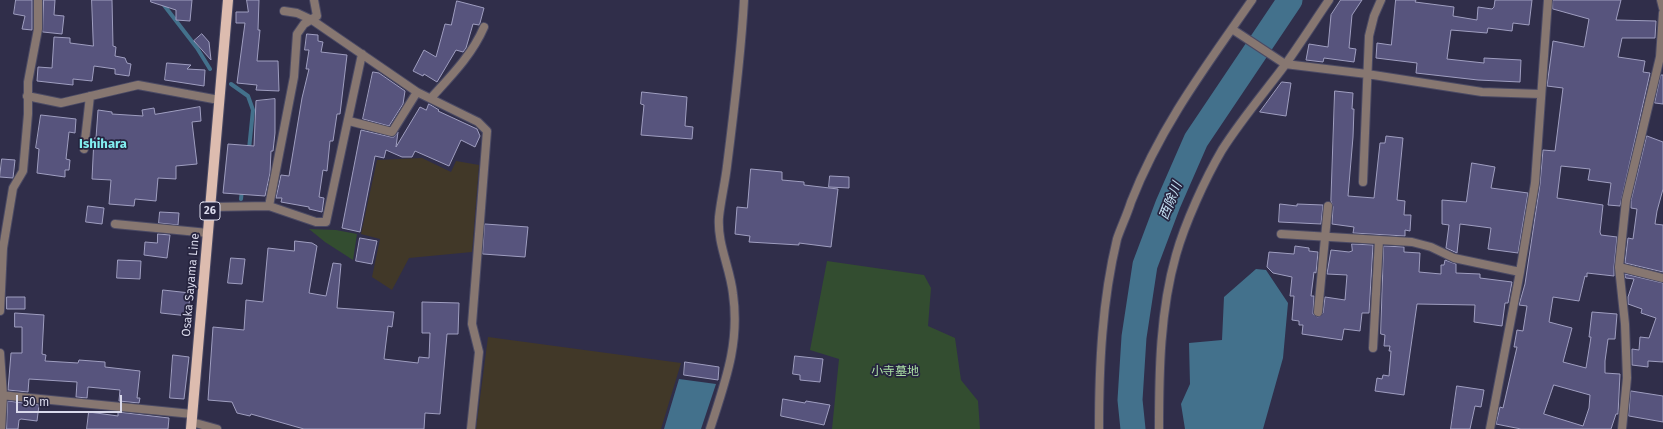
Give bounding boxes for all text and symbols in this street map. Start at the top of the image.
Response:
district label: Ishihara [79,136,127,152]
water label: 西除川 [1156,180,1186,222]
road number: 26 [200,202,220,220]
street label: Osaka Sayama Line [179,233,203,337]
park label: 小寺墓地 [871,365,919,379]
scale bar [18,387,124,413]
text: 50 m [23,395,49,409]

